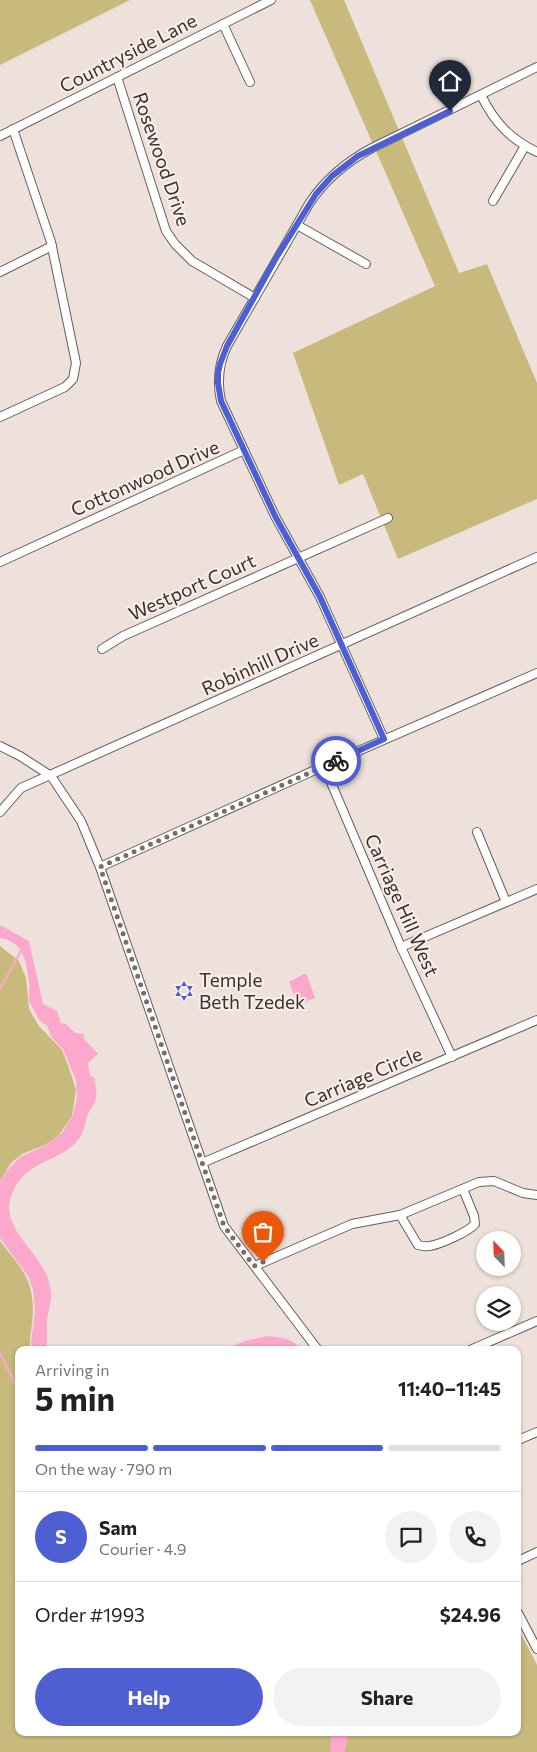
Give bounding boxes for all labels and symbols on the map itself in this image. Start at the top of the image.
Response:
street label: Countryside Lane [55,8,200,97]
pin [429,60,471,111]
street label: Rosewood Drive [129,89,196,229]
street label: Cottonwood Drive [67,435,222,521]
street label: Westport Court [125,548,259,625]
street label: Robinhill Drive [198,628,322,700]
courier [311,736,361,786]
street label: Carriage Hill West [361,830,444,980]
place label: Temple Beth Tzedek [199,968,305,1013]
synagogue icon: Temple Beth Tzedek [173,980,195,1002]
street label: Carriage Circle [300,1041,425,1112]
pin [242,1211,284,1262]
north arrow [476,1231,521,1276]

